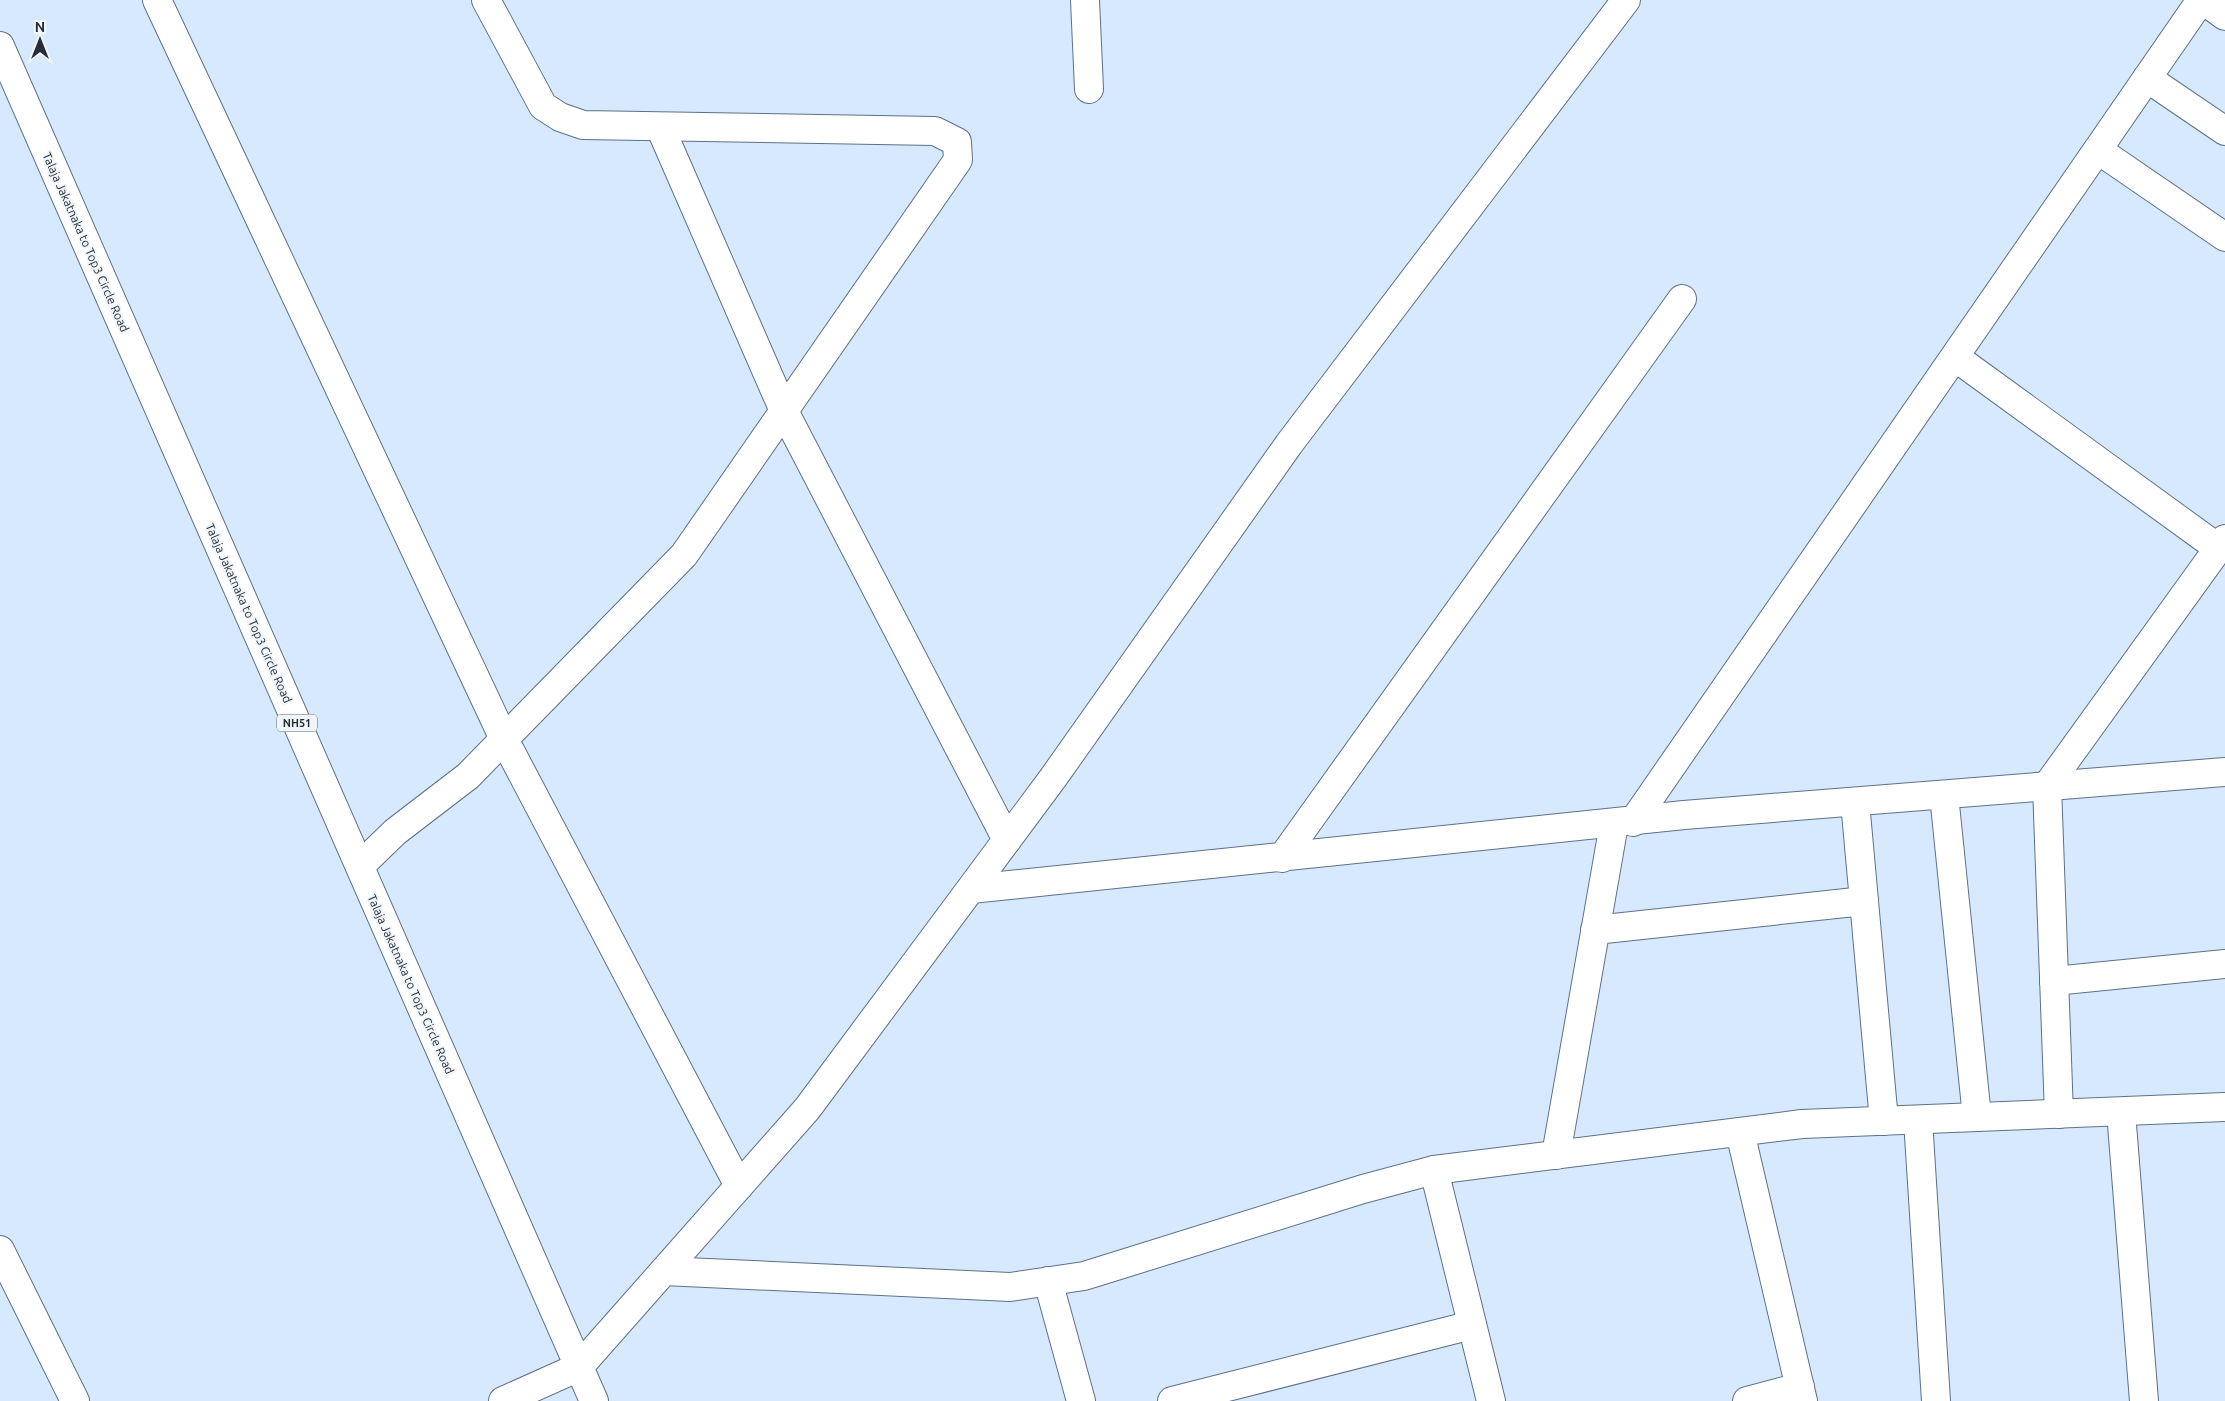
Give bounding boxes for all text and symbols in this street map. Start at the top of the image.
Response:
north arrow [15,15,65,65]
text: N [35,19,45,35]
street label: Talaja Jakatnaka to Top3 Circle Road [40,150,132,334]
street label: Talaja Jakatnaka to Top3 Circle Road [203,521,295,705]
road number: NH51 [277,714,317,731]
street label: Talaja Jakatnaka to Top3 Circle Road [365,892,457,1076]

